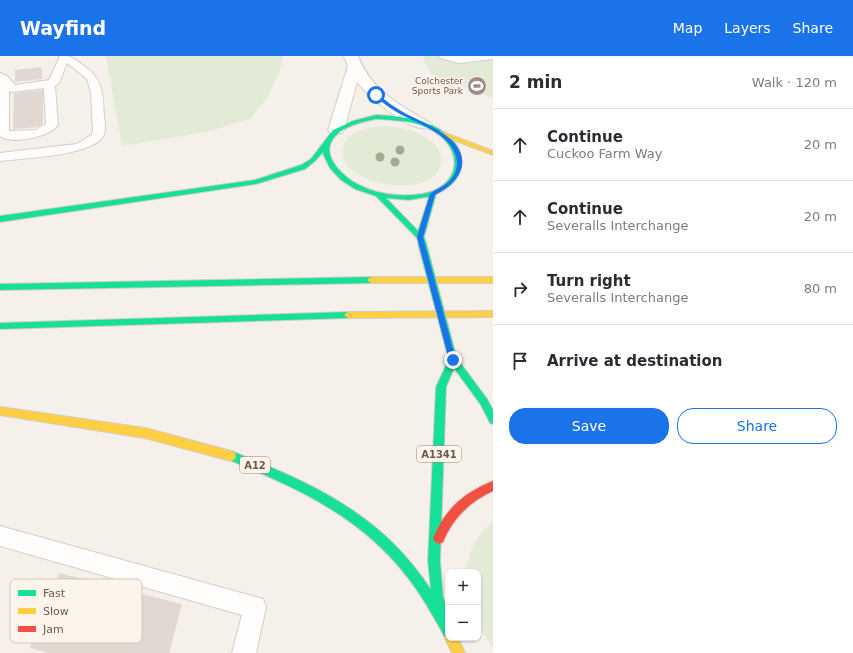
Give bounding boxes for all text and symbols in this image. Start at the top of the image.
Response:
text: Wayfind [20,17,106,39]
text: Map [673,20,702,36]
text: Layers [724,20,771,36]
text: Share [793,20,833,36]
text: 2 min [509,72,562,92]
sports icon: Colchester Sports Park [466,75,488,97]
text: Walk · 120 m [752,75,837,90]
place label: Colchester Sports Park [412,76,464,96]
route start [367,86,385,104]
text: Continue [547,128,623,146]
icon: ahead [509,134,531,156]
text: 20 m [804,137,837,152]
text: Cuckoo Farm Way [547,146,662,161]
text: Continue [547,200,623,218]
icon: ahead [509,206,531,228]
text: 20 m [804,209,837,224]
text: Severalls Interchange [547,218,688,233]
text: Turn right [547,272,631,290]
icon: right [509,278,531,300]
text: 80 m [804,281,837,296]
text: Severalls Interchange [547,290,688,305]
icon: arrive [509,350,531,372]
route end [444,351,462,369]
text: Arrive at destination [547,352,722,370]
button: Save [509,408,669,444]
button: Share [677,408,837,444]
road number: A1341 [417,446,461,462]
road number: A12 [240,457,270,473]
map controls [445,569,481,641]
button: + [445,569,481,605]
legend [10,579,142,643]
text: Fast [43,587,66,600]
text: Slow [43,605,69,618]
button: − [445,605,481,641]
text: Jam [42,623,64,636]

